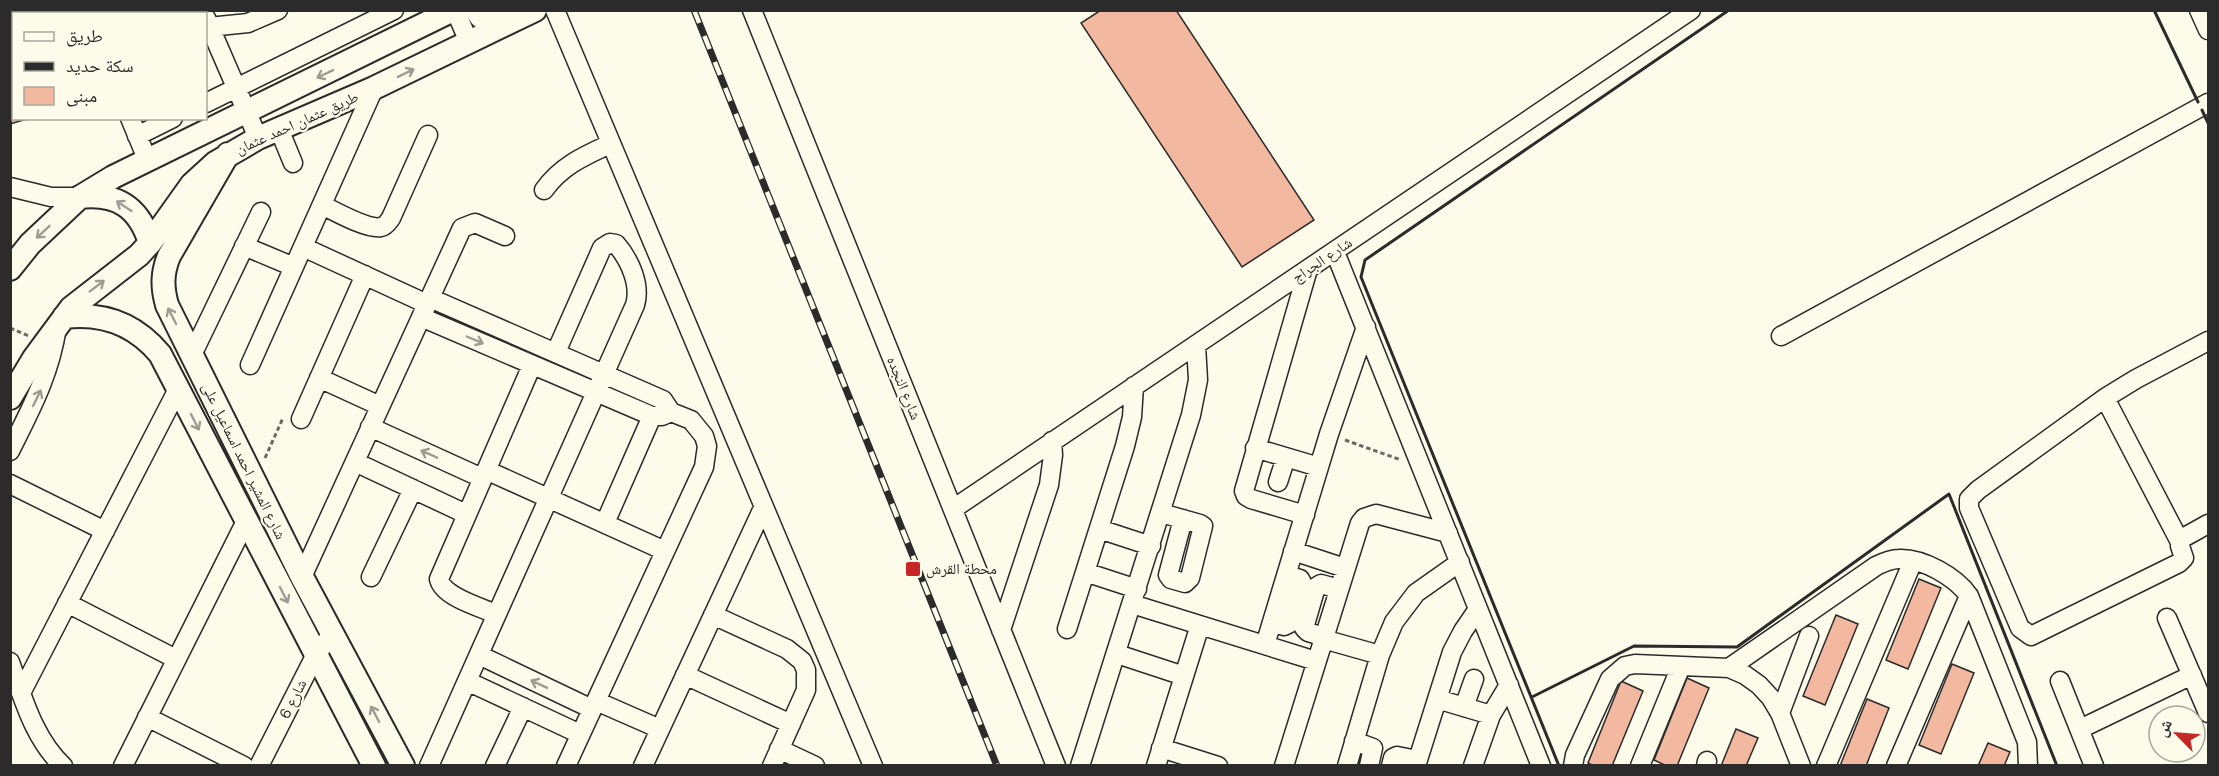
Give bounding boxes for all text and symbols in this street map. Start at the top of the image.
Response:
legend [12,12,207,120]
text: طريق [66,24,103,48]
text: سكة حديد [66,54,134,78]
one-way arrow [397,66,415,78]
one-way arrow [316,68,334,80]
text: مبنى [66,84,97,108]
street label: طريق عثمان احمد عثمان [232,87,362,159]
one-way arrow [116,199,133,212]
one-way arrow [36,224,51,239]
street label: شارع الجراج [1288,233,1356,287]
one-way arrow [89,280,105,293]
one-way arrow [166,307,177,325]
one-way arrow [465,335,483,346]
street label: شارع النجده [882,353,926,423]
street label: شارع المشير احمد اسماعيل على [197,379,291,543]
one-way arrow [31,390,43,408]
one-way arrow [190,412,201,430]
one-way arrow [421,448,439,460]
place label: محطة القرش [926,559,997,579]
marker: محطة القرش [904,560,922,578]
one-way arrow [278,586,290,603]
street label: شارع 6 [275,676,311,722]
one-way arrow [531,677,549,689]
north arrow [2147,704,2207,764]
one-way arrow [369,706,381,723]
text: ش [2151,716,2177,740]

